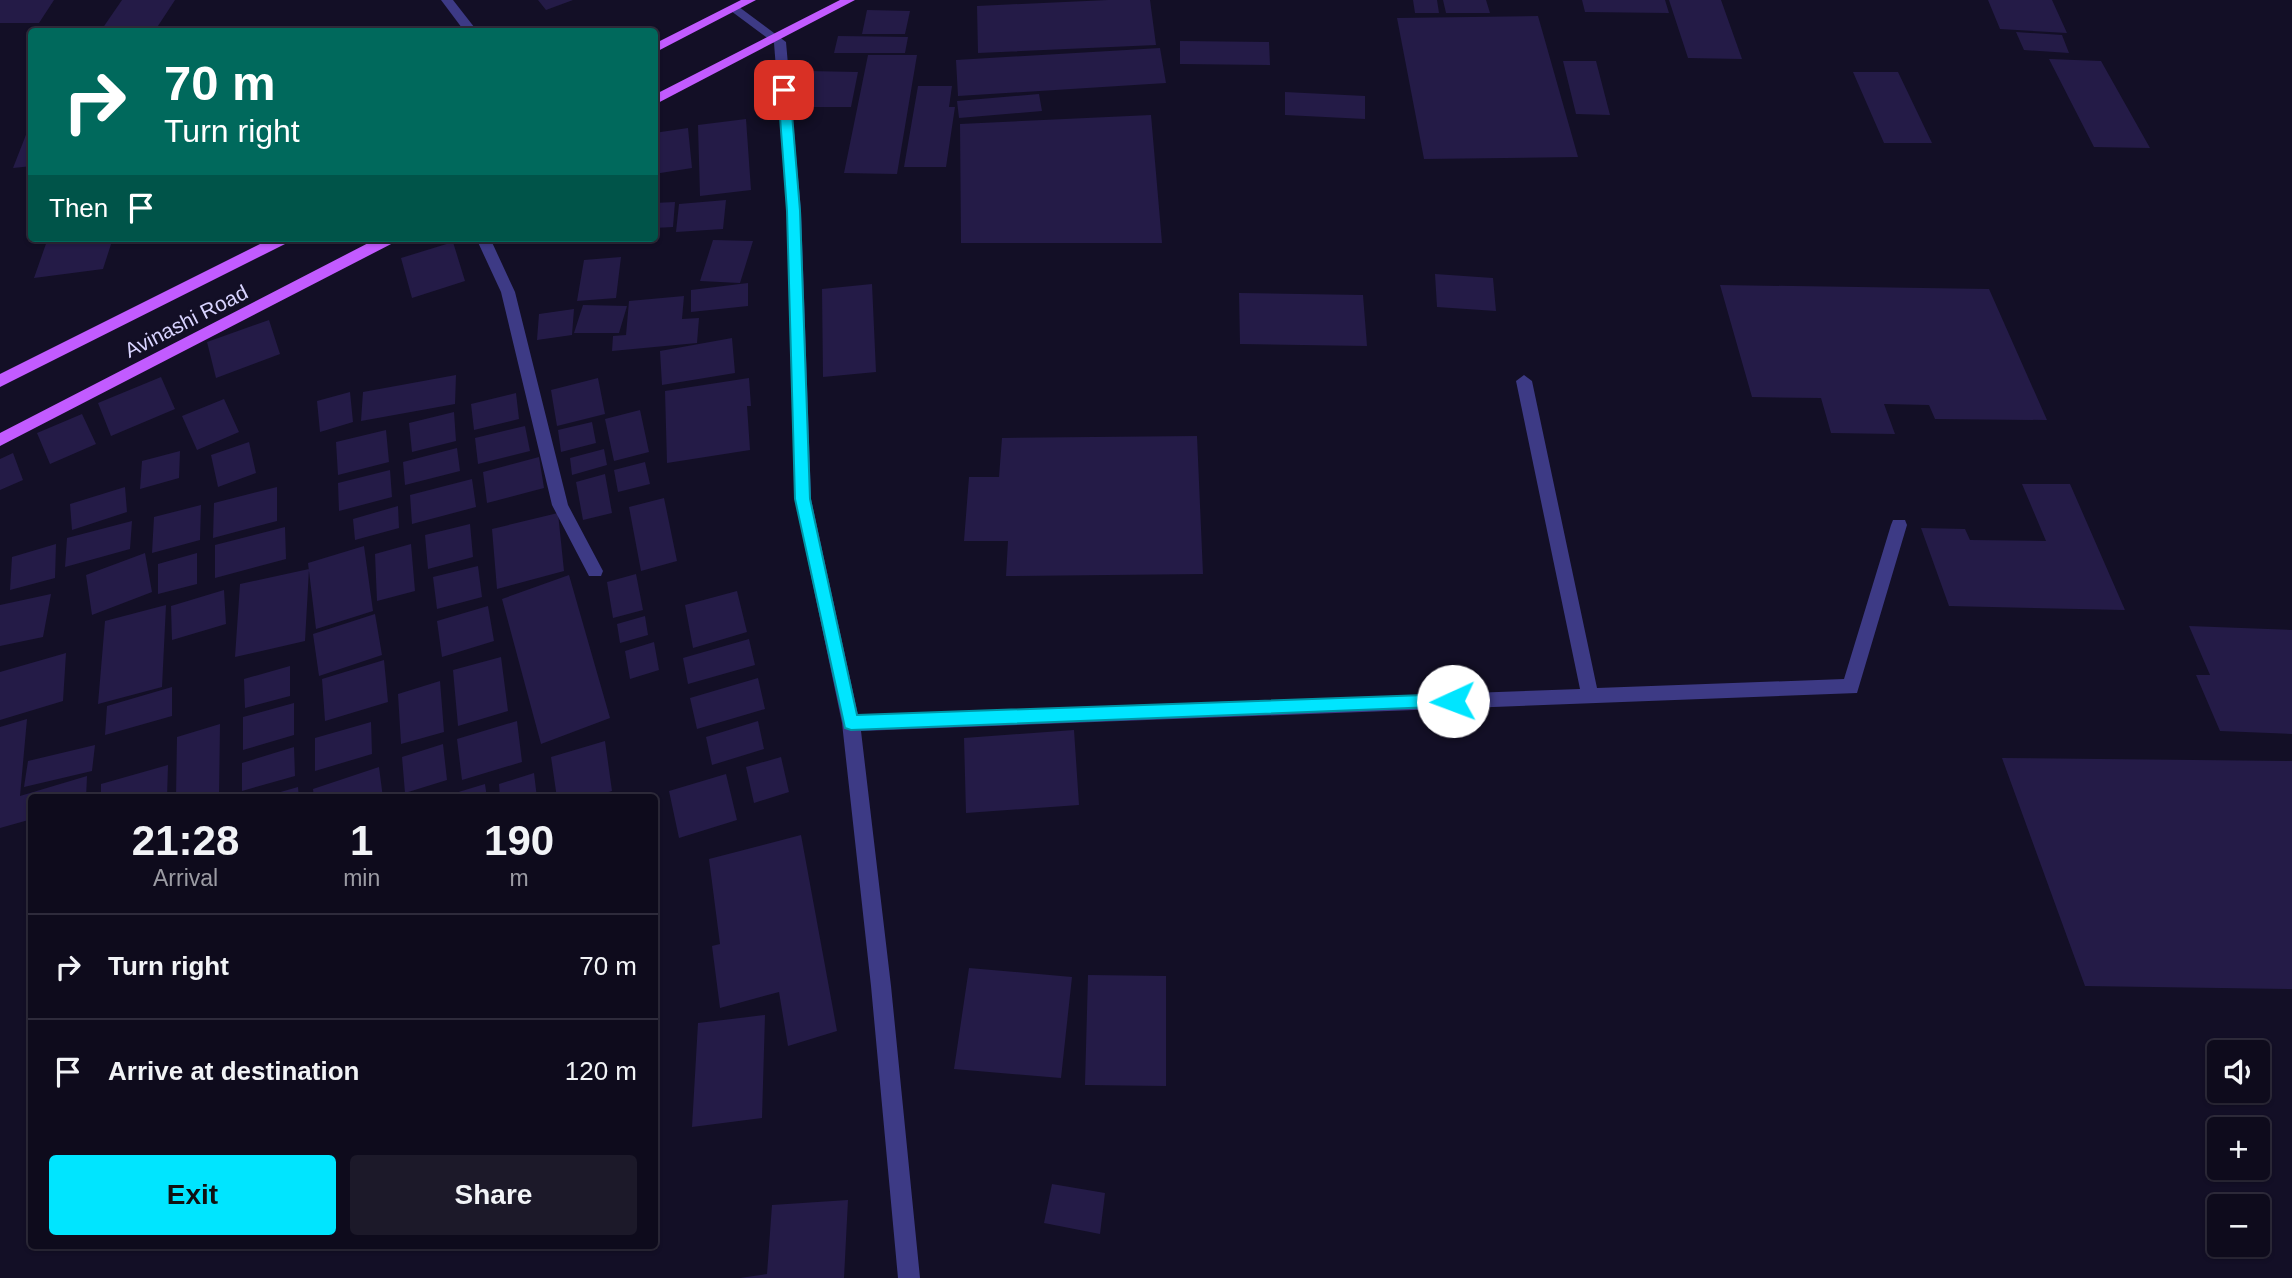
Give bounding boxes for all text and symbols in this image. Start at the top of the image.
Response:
icon: right [49,56,140,147]
text: 70 m [164,56,276,110]
pin [754,60,814,120]
icon: arrive [765,71,803,109]
text: Turn right [164,113,300,149]
icon: arrive [122,189,160,227]
text: Then [49,193,108,223]
street label: Avinashi Road [121,280,251,362]
position arrow [1416,664,1490,738]
text: 21:28 [132,817,239,864]
text: 1 [350,817,373,864]
text: 190 [484,817,554,864]
text: Arrival [153,865,218,891]
text: min [343,865,380,891]
text: m [510,865,529,891]
icon: right [49,948,87,986]
text: Turn right [108,951,229,981]
text: 70 m [579,951,637,981]
map controls [2207,1040,2270,1257]
button: sound [2207,1040,2270,1103]
icon: arrive [49,1053,87,1091]
text: Arrive at destination [108,1056,359,1086]
text: 120 m [565,1056,637,1086]
button: + [2207,1117,2270,1180]
button: Exit [49,1155,336,1235]
button: Share [350,1155,637,1235]
button: − [2207,1194,2270,1257]

